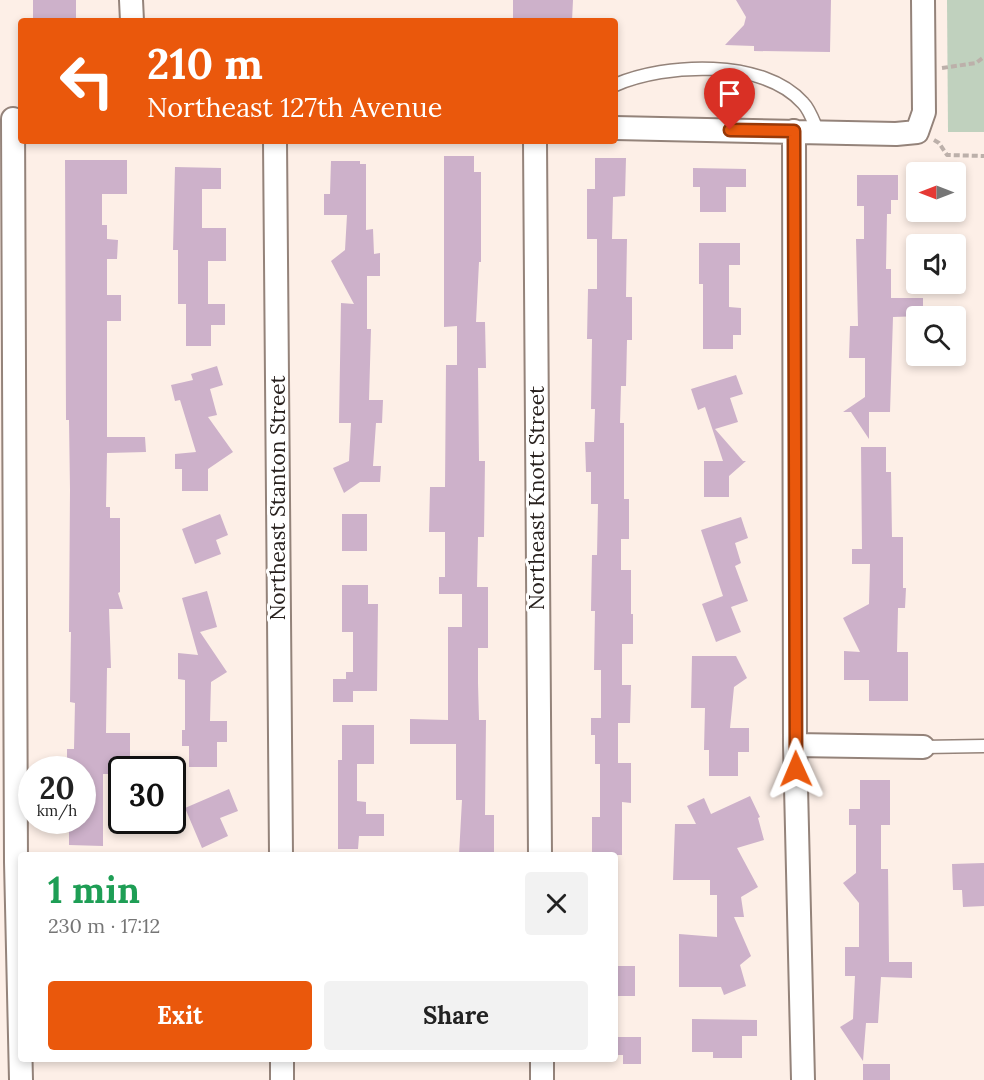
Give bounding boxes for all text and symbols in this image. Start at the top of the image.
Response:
text: 210 m [147,37,263,91]
icon: left [48,42,126,120]
pin [704,68,755,130]
icon: arrive [713,77,746,110]
text: Northeast 127th Avenue [147,90,442,124]
north arrow [906,162,966,222]
map controls [906,162,966,366]
button: sound [906,234,966,294]
button: search [906,306,966,366]
street label: Northeast Stanton Street [264,375,291,621]
street label: Northeast Knott Street [523,385,550,610]
position arrow [764,737,828,801]
speed limit sign: 30 [108,756,186,834]
text: 20 [39,769,75,807]
text: km/h [37,801,77,820]
text: 1 min [48,867,140,913]
button: close [525,872,588,935]
text: 230 m · 17:12 [48,913,160,938]
button: Exit [48,981,312,1050]
button: Share [324,981,588,1050]

